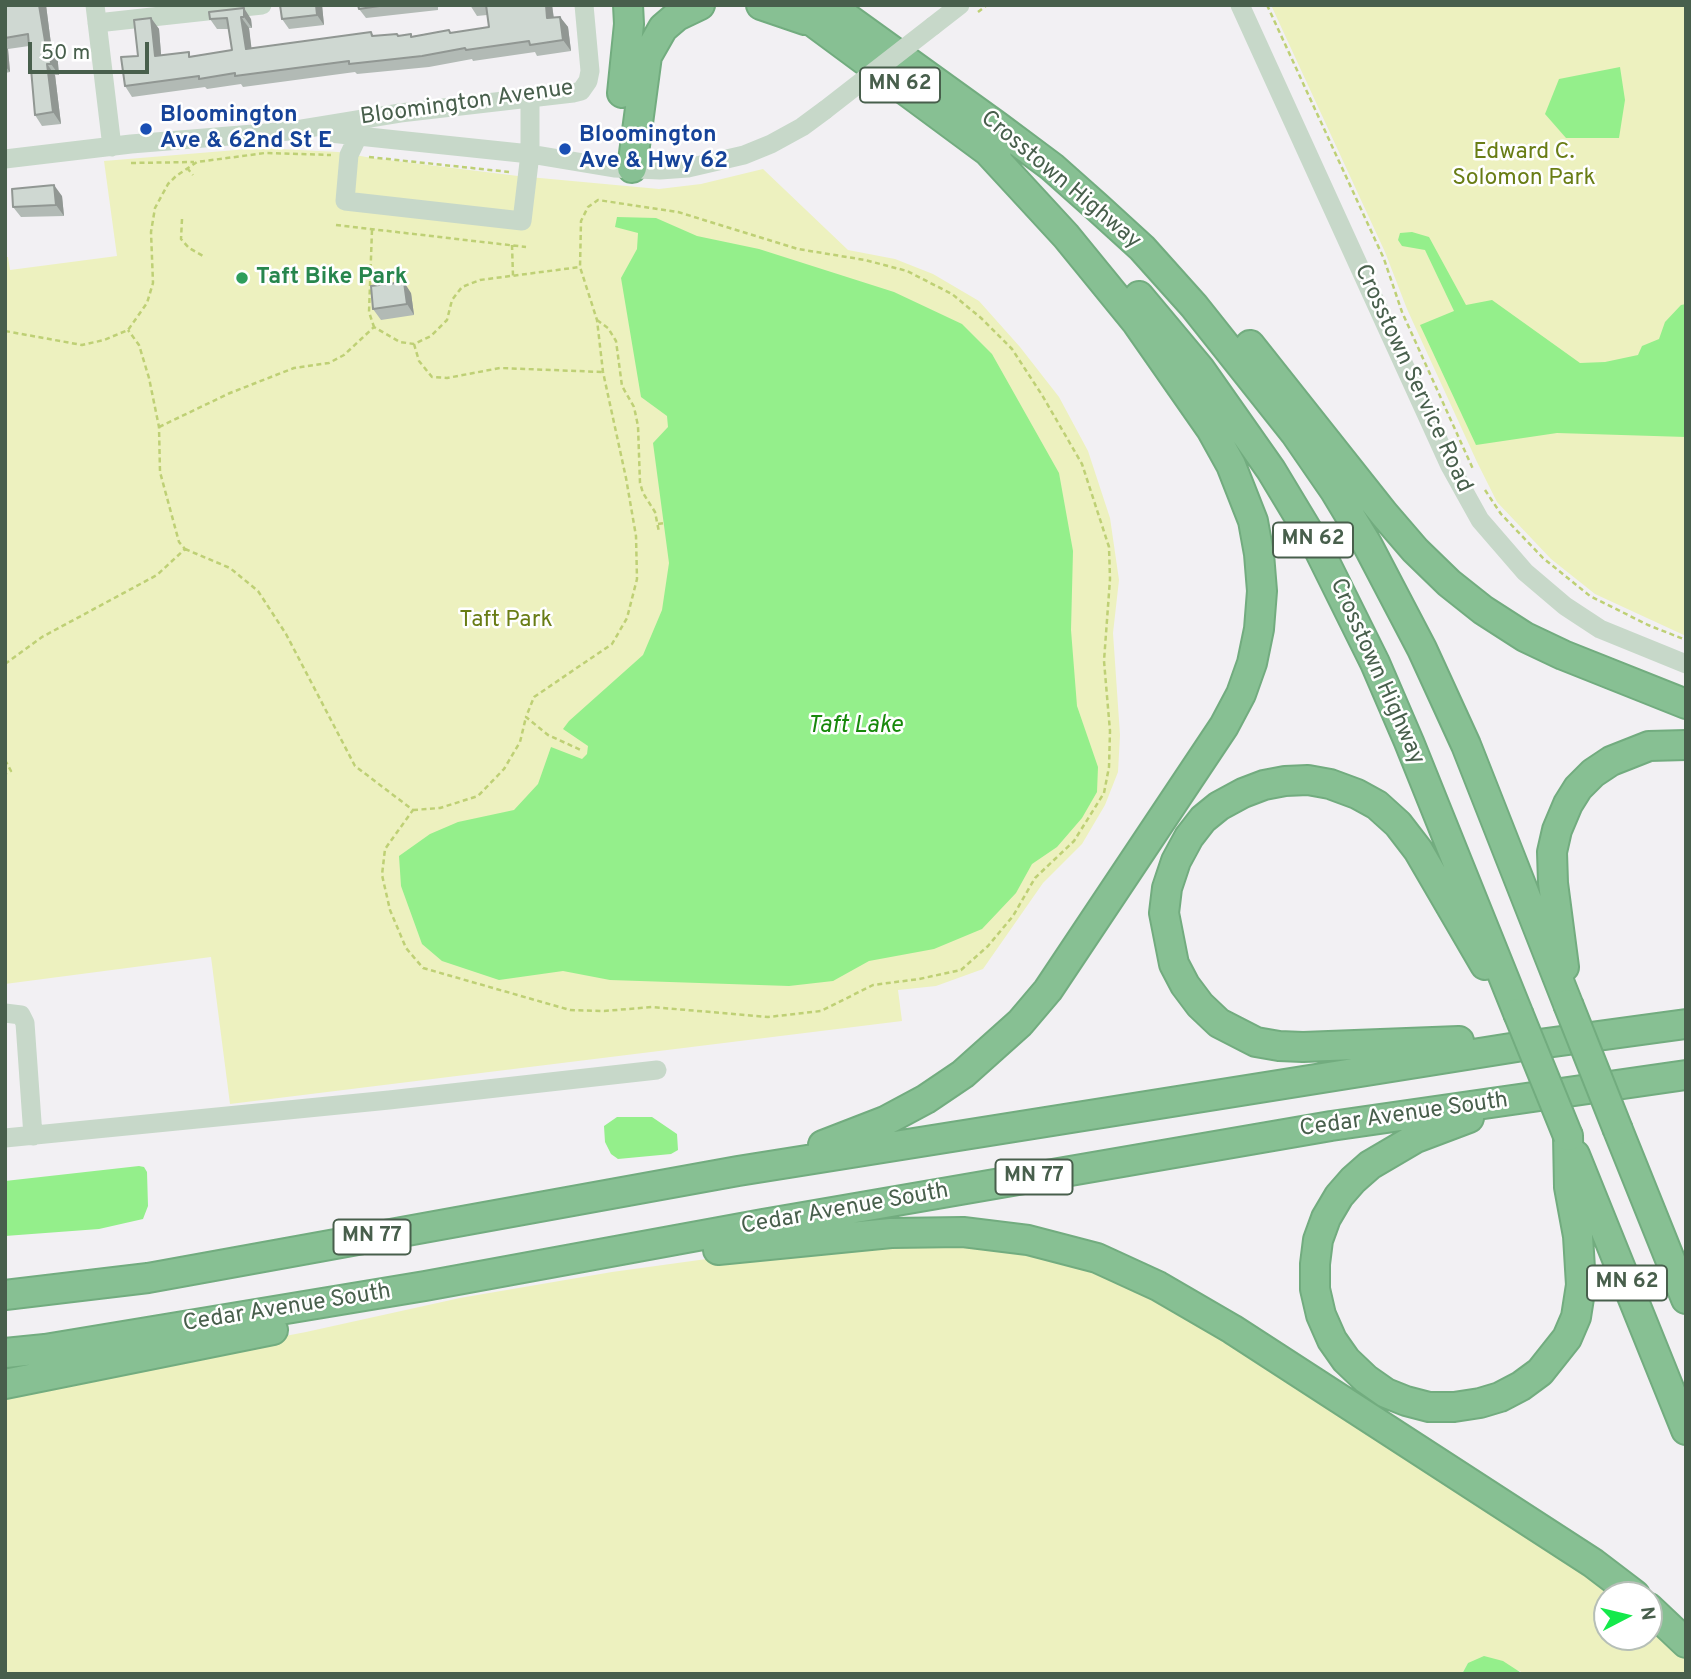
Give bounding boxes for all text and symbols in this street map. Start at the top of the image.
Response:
scale bar [32,28,152,72]
text: 50 m [41,40,90,67]
road number: MN 62 [860,68,940,102]
street label: Bloomington Avenue [359,75,575,133]
place label: Bloomington Ave & 62nd St E [160,102,332,156]
street label: Crosstown Highway [974,106,1146,256]
marker: Bloomington Ave & 62nd St E [138,121,154,137]
place label: Bloomington Ave & Hwy 62 [579,122,728,176]
park label: Edward C. Solomon Park [1452,139,1596,193]
marker: Bloomington Ave & Hwy 62 [557,141,573,157]
street label: Crosstown Service Road [1347,261,1477,497]
place label: Taft Bike Park [256,264,408,292]
marker: Taft Bike Park [234,270,250,286]
road number: MN 62 [1273,522,1353,558]
street label: Crosstown Highway [1322,575,1430,769]
park label: Taft Park [459,607,553,635]
water label: Taft Lake [807,713,903,741]
street label: Cedar Avenue South [1298,1088,1510,1144]
road number: MN 77 [996,1160,1072,1194]
street label: Cedar Avenue South [739,1178,951,1242]
road number: MN 77 [334,1220,410,1254]
road number: MN 62 [1587,1266,1667,1300]
street label: Cedar Avenue South [181,1279,393,1339]
north arrow [1593,1581,1663,1651]
text: N [1634,1605,1660,1622]

